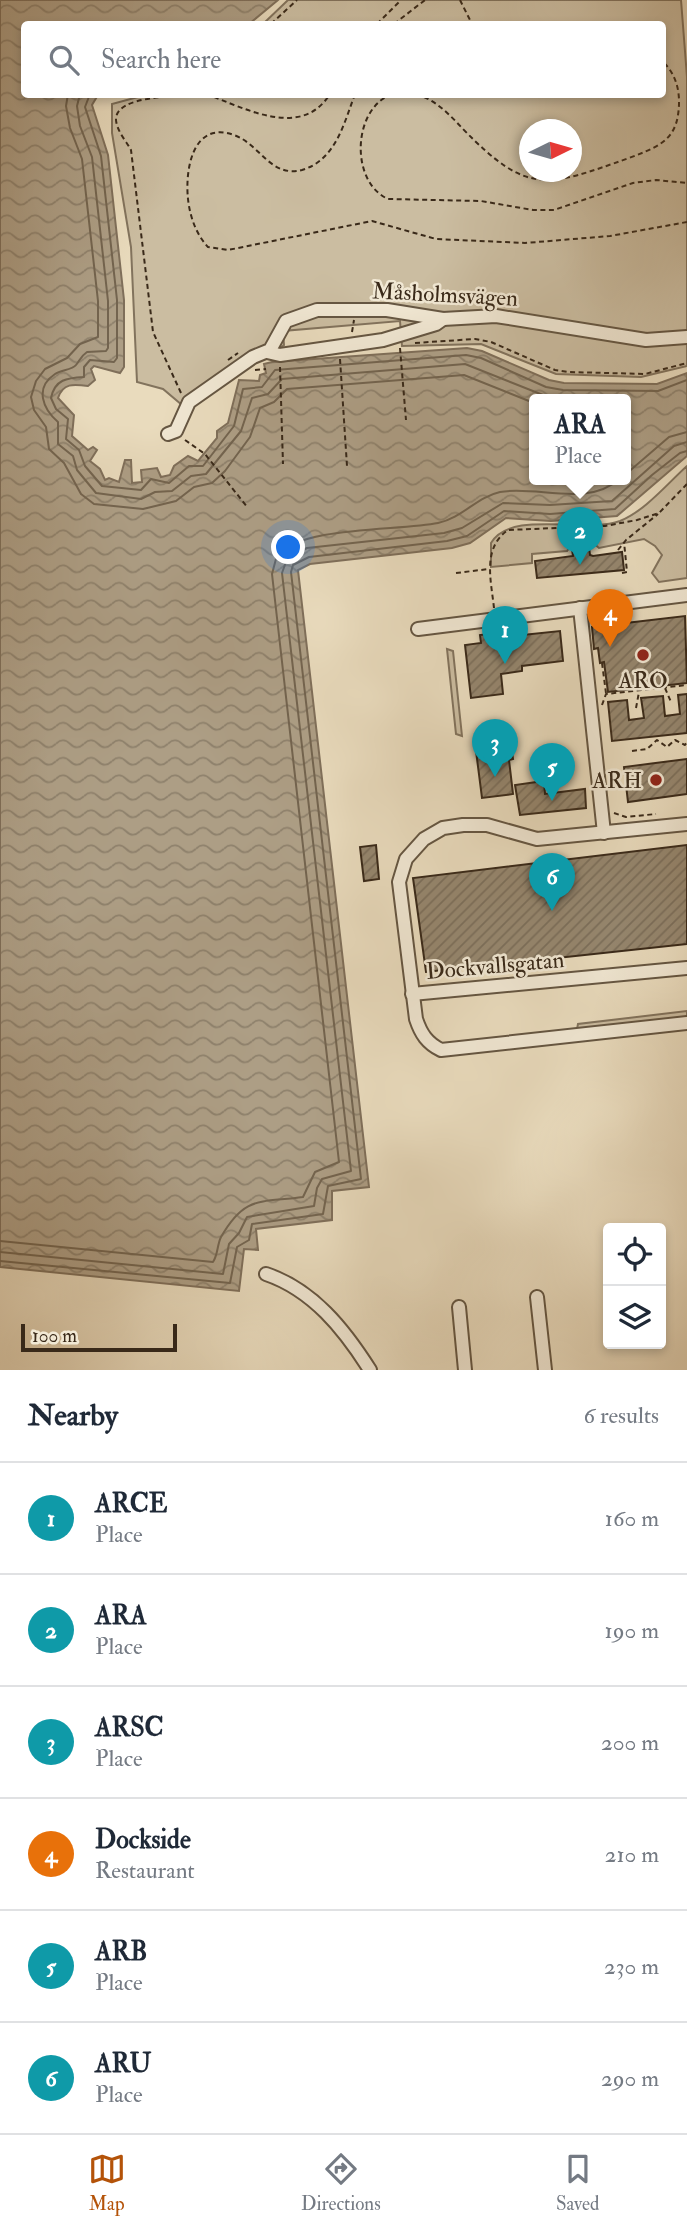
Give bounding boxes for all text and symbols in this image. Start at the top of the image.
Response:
search box [21,21,666,98]
icon: search [45,41,83,79]
text: Search here [101,44,221,76]
north arrow [519,119,582,182]
street label: Måsholmsvägen [371,276,519,313]
popup [529,394,631,485]
text: ARA [554,409,606,441]
text: Place [554,441,602,470]
pin: 2 [557,507,603,565]
your location [271,530,305,564]
pin: 4 [587,589,633,647]
pin: 1 [482,606,528,664]
marker: ARO [635,647,651,663]
place label: ARO [617,666,668,695]
pin: 3 [472,719,518,777]
pin: 5 [529,743,575,801]
place label: ARH [591,766,642,795]
marker: ARH [648,772,664,788]
pin: 6 [529,853,575,911]
street label: Dockvallsgatan [425,945,565,986]
map controls [603,1223,666,1349]
button: locate [603,1223,666,1286]
button: layers [603,1286,666,1349]
scale bar [21,1321,177,1353]
text: 100 m [32,1324,77,1348]
text: Nearby [28,1397,118,1434]
text: 6 results [584,1401,659,1430]
text: ARCE [95,1488,167,1520]
text: 1 [47,1504,55,1533]
text: 160 m [605,1504,659,1533]
text: Place [95,1520,143,1549]
text: ARA [95,1600,147,1632]
text: 2 [45,1616,57,1645]
text: 190 m [605,1616,659,1645]
text: Place [95,1632,143,1661]
text: ARSC [95,1712,164,1744]
text: 3 [47,1728,55,1757]
text: 200 m [601,1728,659,1757]
text: Place [95,1744,143,1773]
text: Dockside [95,1824,191,1856]
text: 4 [45,1840,57,1869]
text: 210 m [605,1840,659,1869]
text: Restaurant [95,1856,195,1885]
text: ARB [95,1936,147,1968]
text: 5 [46,1952,56,1981]
text: 230 m [604,1952,659,1981]
text: Place [95,1968,143,1997]
text: ARU [95,2048,151,2080]
text: 6 [45,2064,57,2093]
text: 290 m [601,2064,659,2093]
text: Place [95,2080,143,2109]
tab: Map [88,2150,126,2216]
tab: Directions [301,2150,381,2216]
tab: Saved [556,2150,599,2216]

